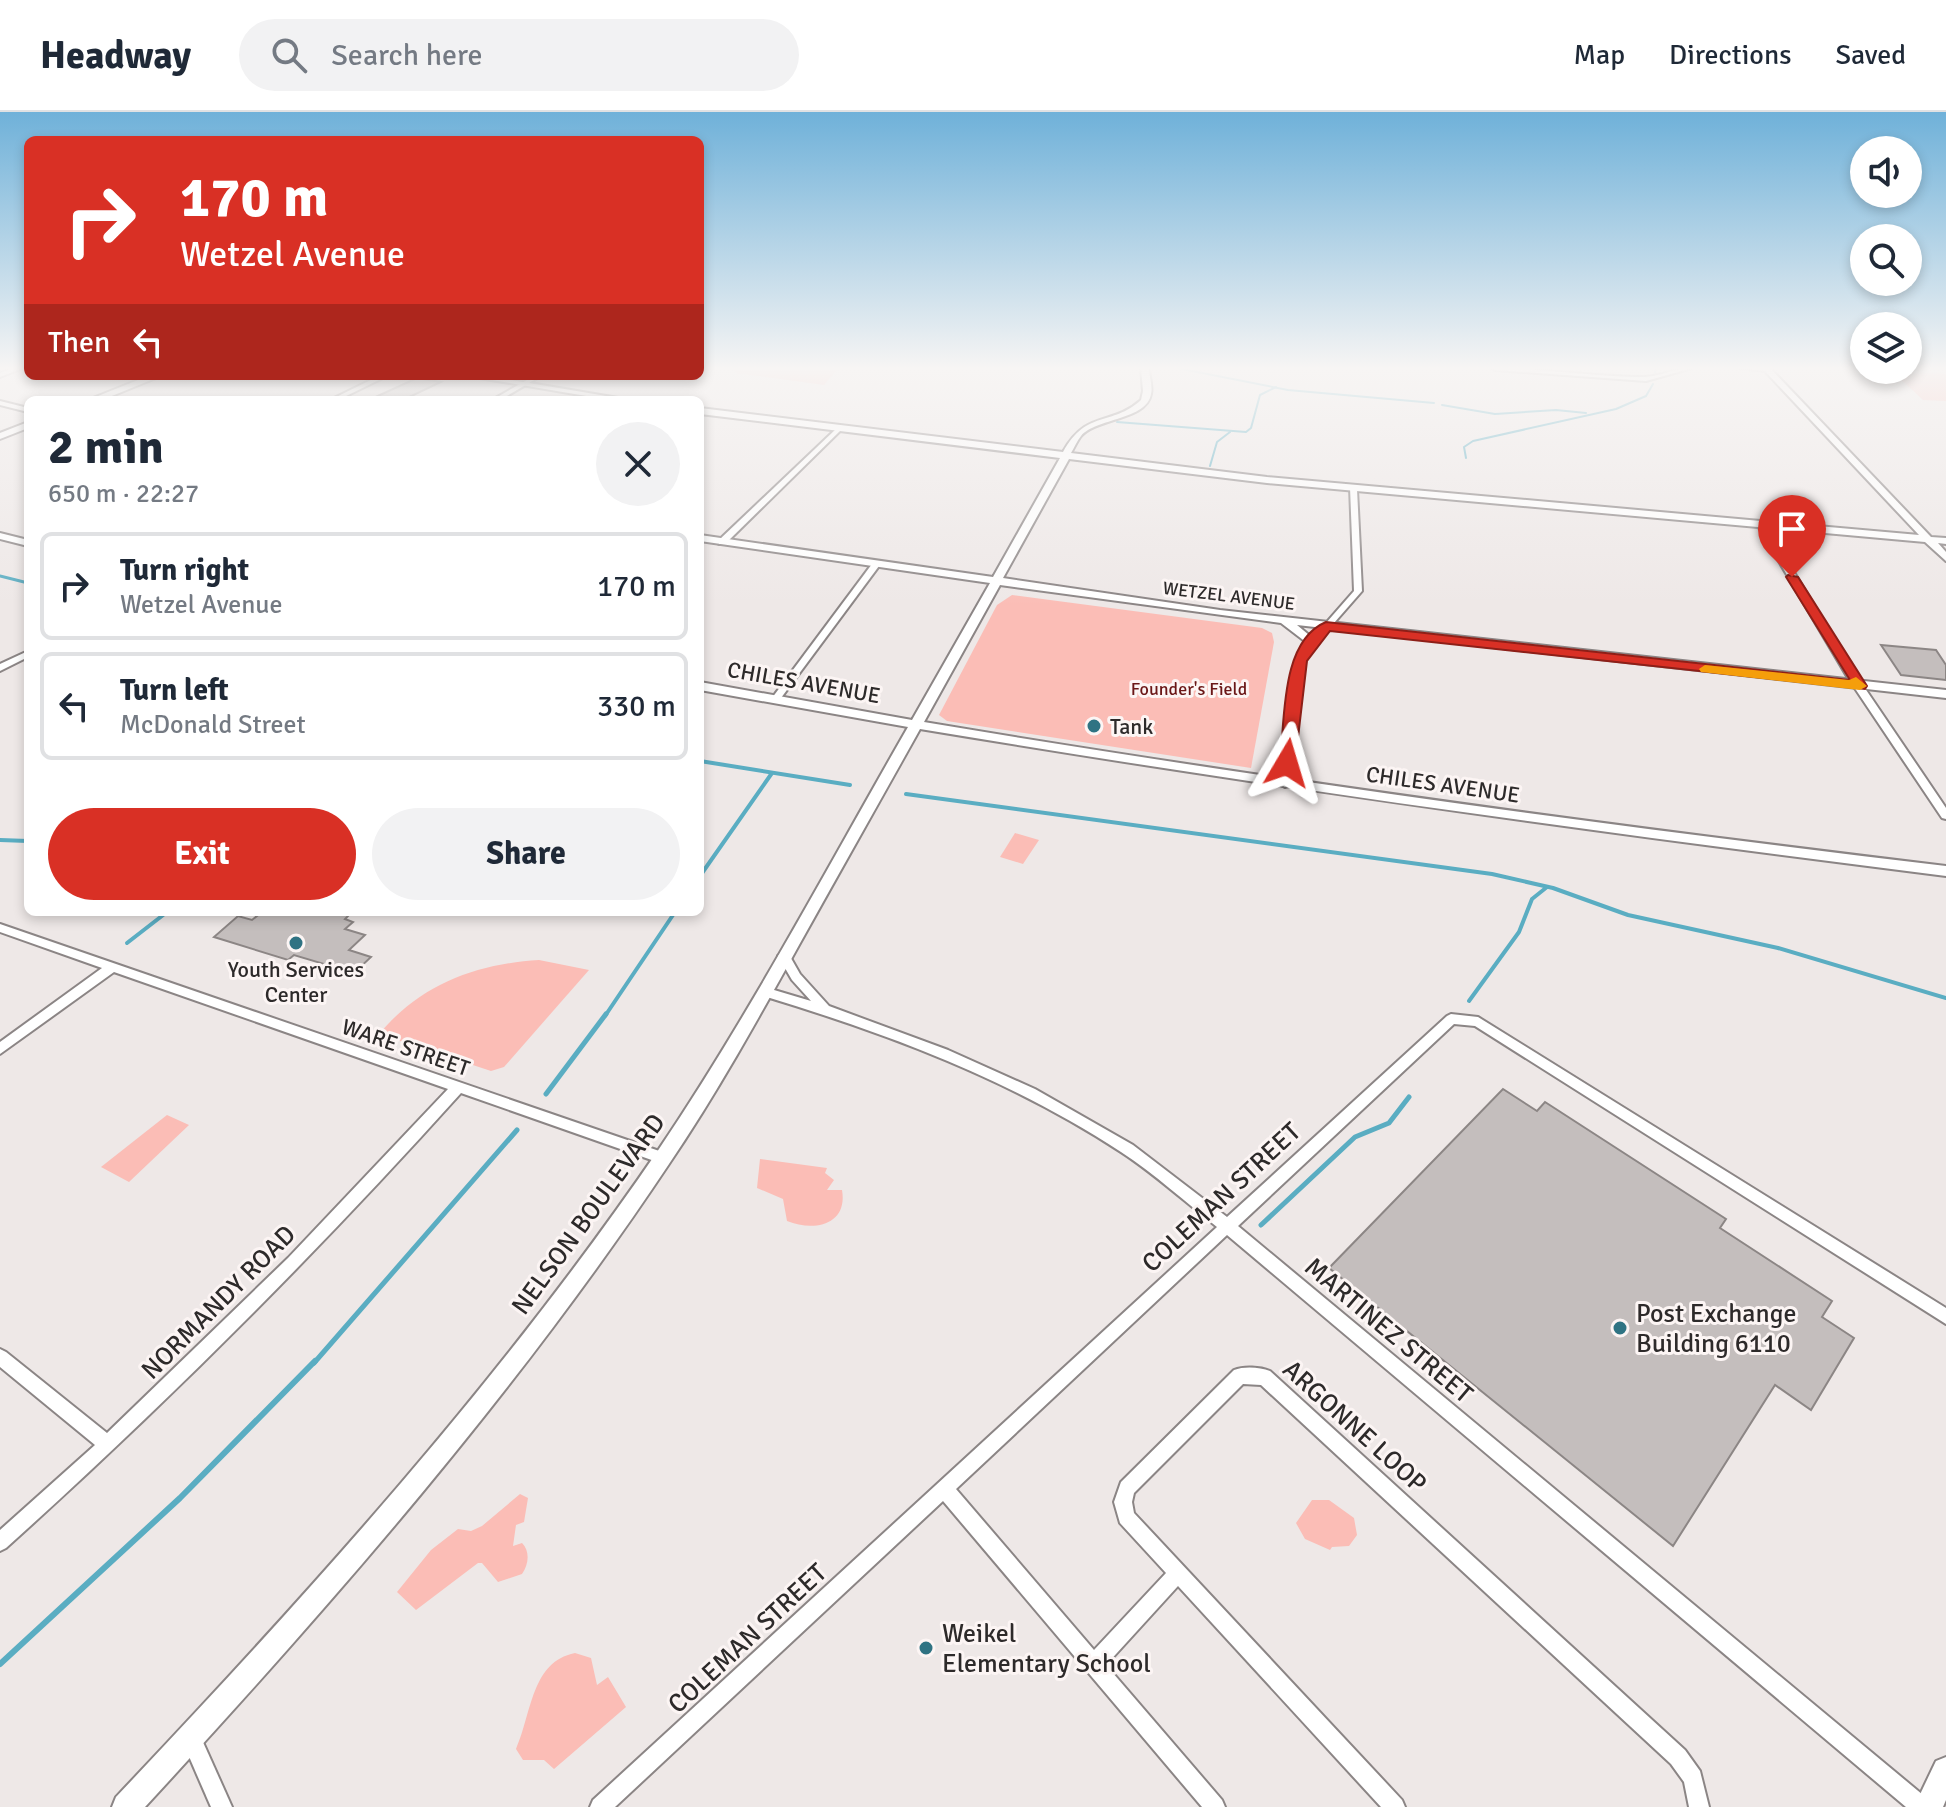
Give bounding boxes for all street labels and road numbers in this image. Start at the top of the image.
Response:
street label: WETZEL AVENUE [1162,577,1296,615]
street label: CHILES AVENUE [725,656,883,709]
street label: CHILES AVENUE [1364,760,1522,809]
street label: WARE STREET [338,1013,473,1082]
street label: NELSON BOULEVARD [505,1108,672,1321]
street label: COLEMAN STREET [1136,1116,1308,1279]
street label: NORMANDY ROAD [135,1219,303,1387]
street label: MARTINEZ STREET [1298,1251,1479,1411]
street label: ARGONNE LOOP [1276,1354,1433,1500]
street label: COLEMAN STREET [662,1557,834,1720]

